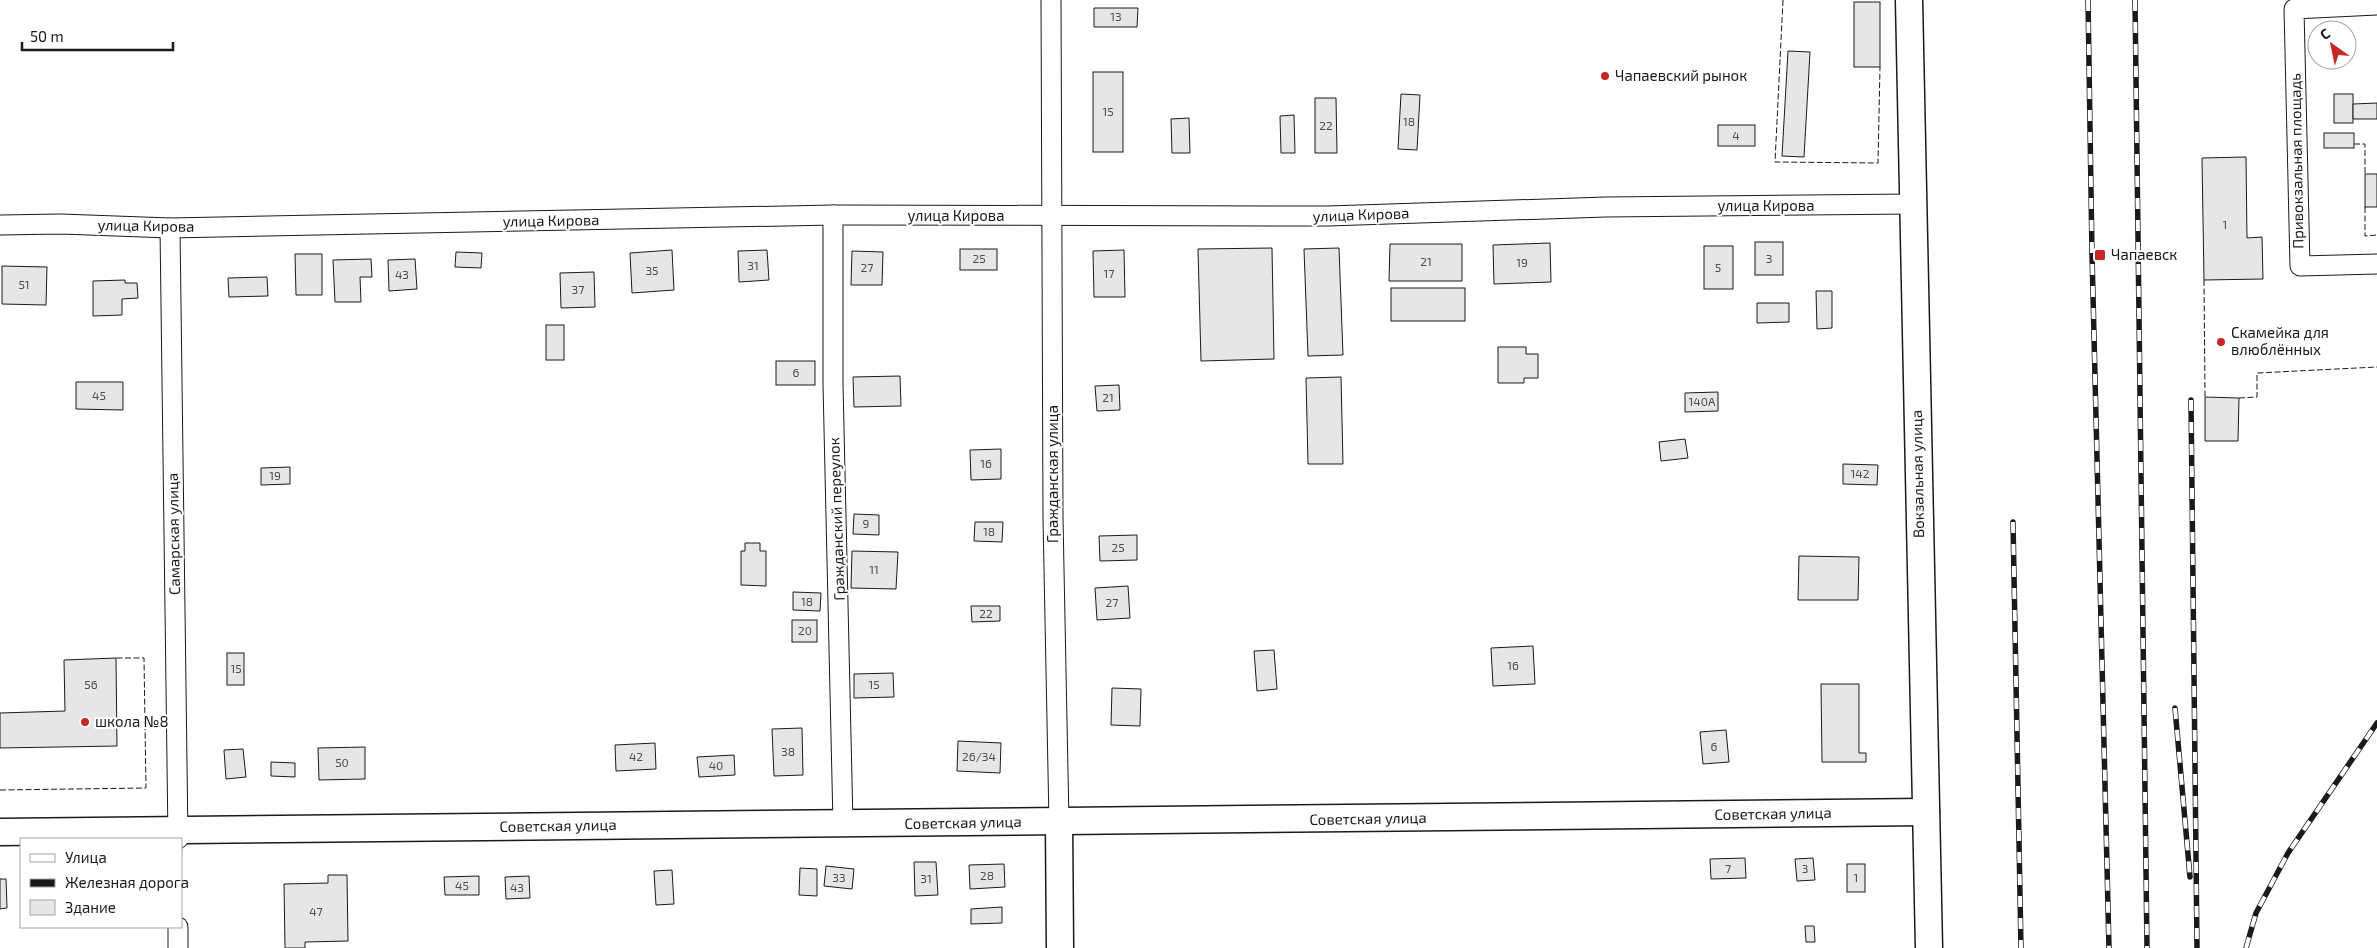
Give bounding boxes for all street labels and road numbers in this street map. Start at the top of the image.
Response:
street label: Привокзальная площадь [2285,73,2307,249]
street label: улица Кирова [1718,196,1814,215]
street label: улица Кирова [1312,203,1410,226]
street label: улица Кирова [908,206,1004,225]
street label: улица Кирова [502,210,600,231]
street label: улица Кирова [97,215,195,236]
street label: Гражданская улица [1043,405,1062,543]
street label: Вокзальная улица [1907,410,1928,538]
street label: Гражданский переулок [824,437,849,601]
street label: Самарская улица [163,473,184,595]
street label: Советская улица [1714,803,1832,824]
street label: Советская улица [1309,808,1427,829]
street label: Советская улица [904,812,1022,833]
street label: Советская улица [499,815,617,836]

